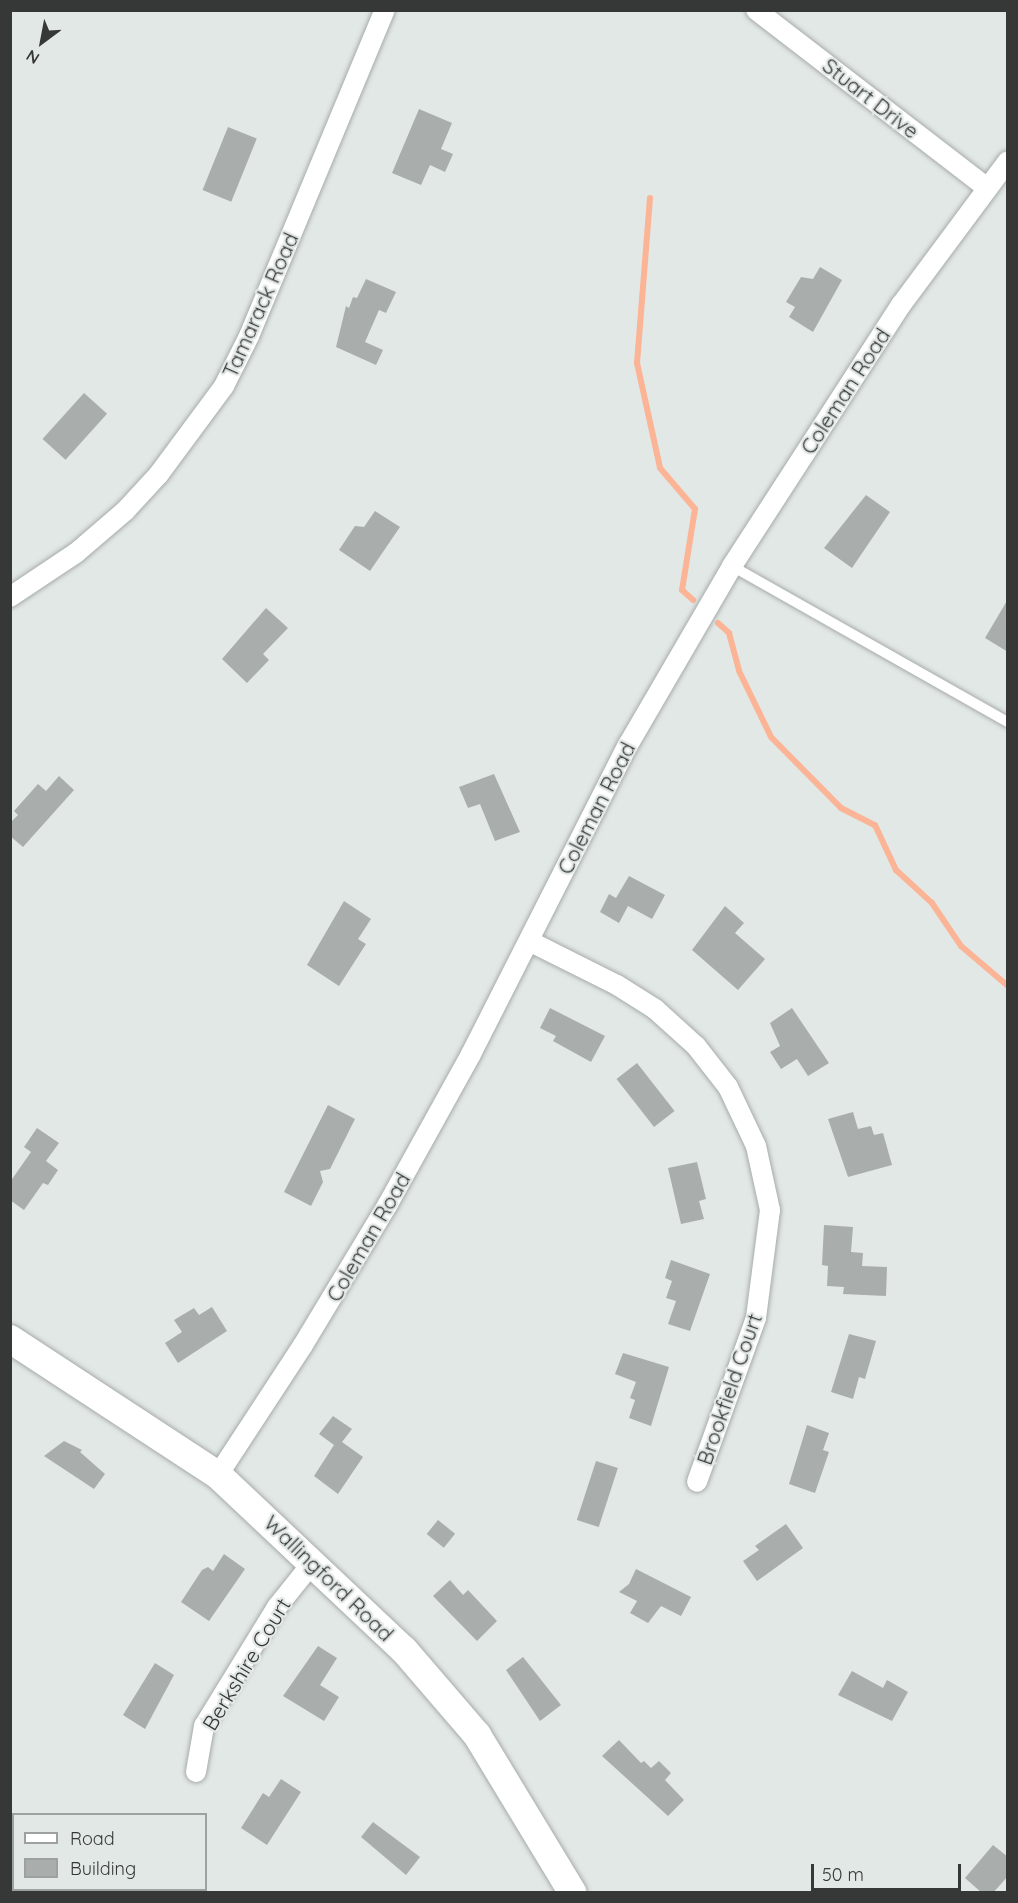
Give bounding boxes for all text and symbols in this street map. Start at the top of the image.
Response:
north arrow [12,12,72,72]
text: N [22,46,43,69]
street label: Stuart Drive [818,53,924,143]
street label: Tamarack Road [217,229,303,381]
street label: Coleman Road [795,323,895,459]
street label: Coleman Road [552,738,640,878]
street label: Coleman Road [321,1168,415,1306]
street label: Brookfield Court [691,1310,767,1468]
street label: Wallingford Road [259,1510,399,1646]
street label: Berkshire Court [197,1593,295,1735]
legend [12,1813,207,1891]
text: Road [70,1827,115,1850]
scale bar [814,1852,964,1890]
text: Building [70,1857,136,1880]
text: 50 m [822,1863,864,1886]

